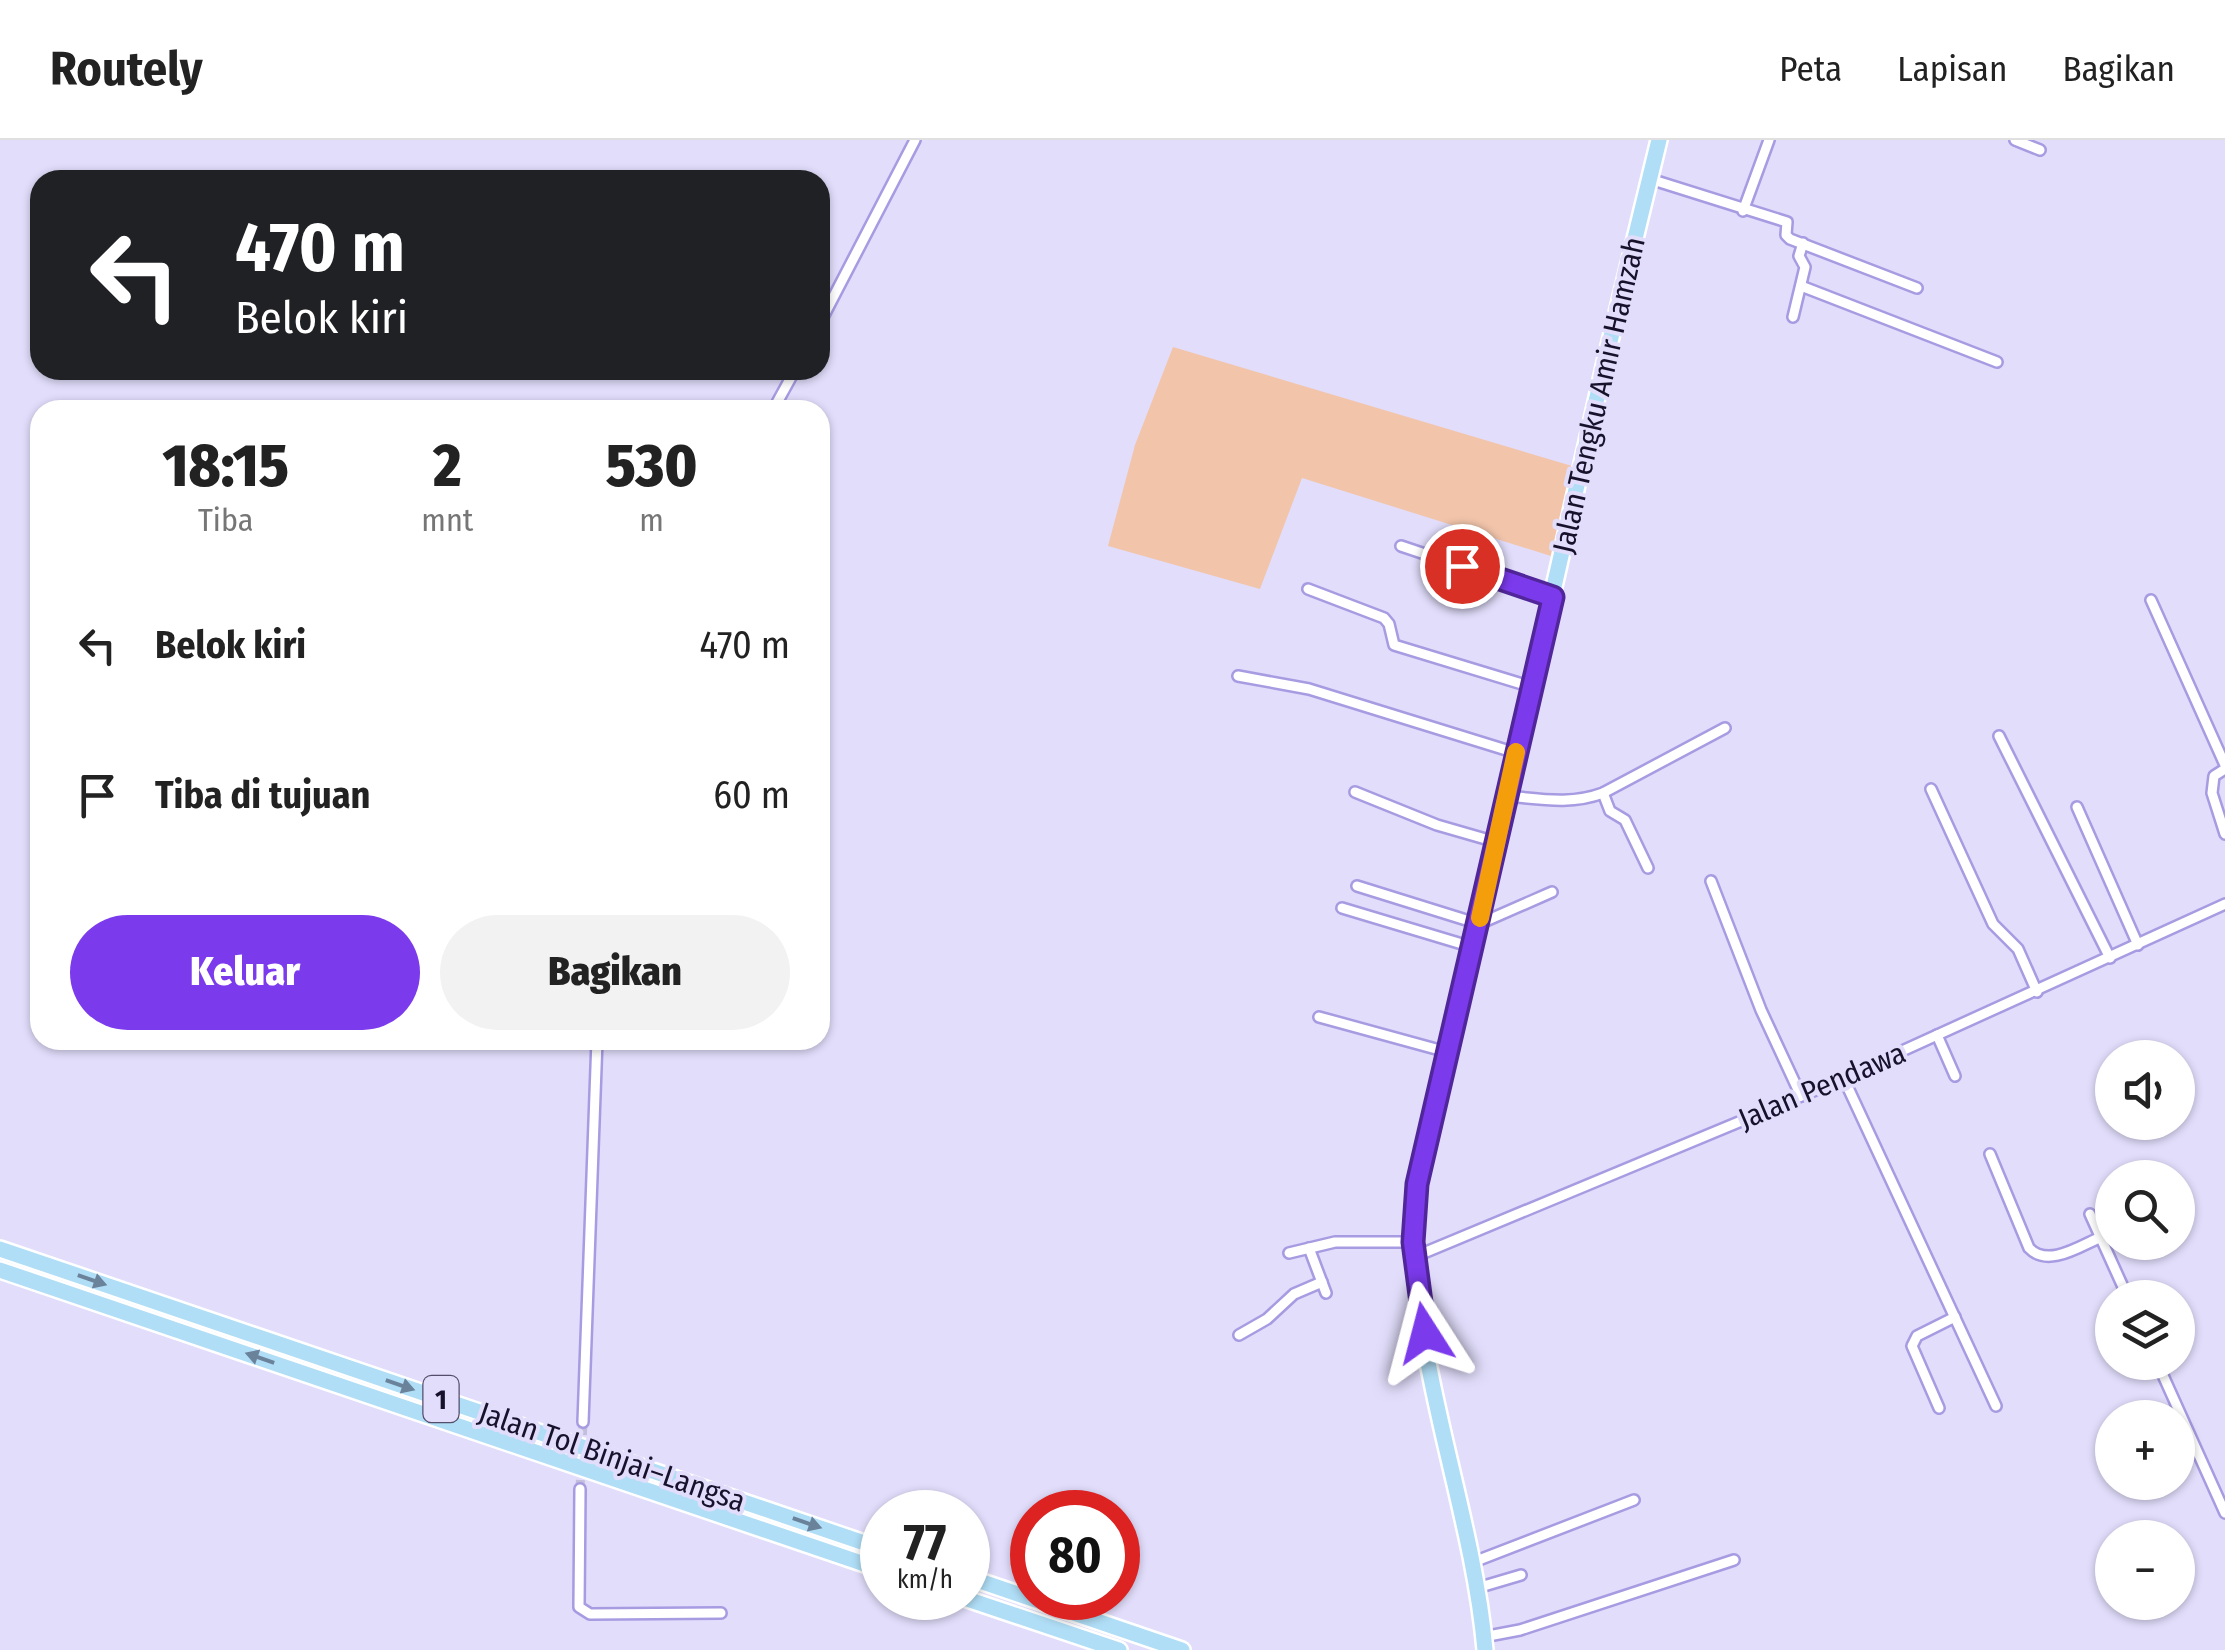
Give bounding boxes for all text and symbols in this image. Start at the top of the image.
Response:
text: Routely [50,40,203,98]
text: Peta [1779,48,1842,90]
text: Lapisan [1897,48,2007,90]
text: Bagikan [2062,48,2175,90]
text: 470 m [235,206,405,290]
icon: left [70,210,200,340]
street label: Jalan Tengku Amir Hamzah [1545,233,1653,557]
text: Belok kiri [235,291,408,345]
text: 18:15 [163,430,289,502]
text: 2 [433,430,461,502]
text: 530 [606,430,697,502]
text: Tiba [198,501,253,539]
text: mnt [421,501,473,539]
text: m [639,501,664,539]
pin [1420,524,1505,609]
icon: arrive [1435,539,1490,594]
icon: left [70,618,125,673]
text: Belok kiri [155,622,306,668]
text: 470 m [699,622,790,668]
icon: arrive [70,768,125,823]
text: Tiba di tujuan [155,772,371,818]
text: 60 m [713,772,790,818]
button: Keluar [70,915,420,1030]
button: Bagikan [440,915,790,1030]
street label: Jalan Pendawa [1733,1035,1911,1137]
map controls [2095,1040,2195,1620]
button: sound [2095,1040,2195,1140]
button: search [2095,1160,2195,1260]
one-way arrow [78,1273,108,1288]
button: layers [2095,1280,2195,1380]
position arrow [1373,1281,1477,1385]
one-way arrow [244,1350,274,1365]
road number: 1 [424,1376,458,1422]
one-way arrow [385,1378,415,1393]
street label: Jalan Tol Binjai–Langsa [474,1394,750,1520]
button: + [2095,1400,2195,1500]
speed limit sign: 80 [1010,1490,1140,1620]
text: 77 [904,1513,946,1573]
one-way arrow [793,1516,823,1531]
button: − [2095,1520,2195,1620]
text: km/h [897,1565,953,1595]

